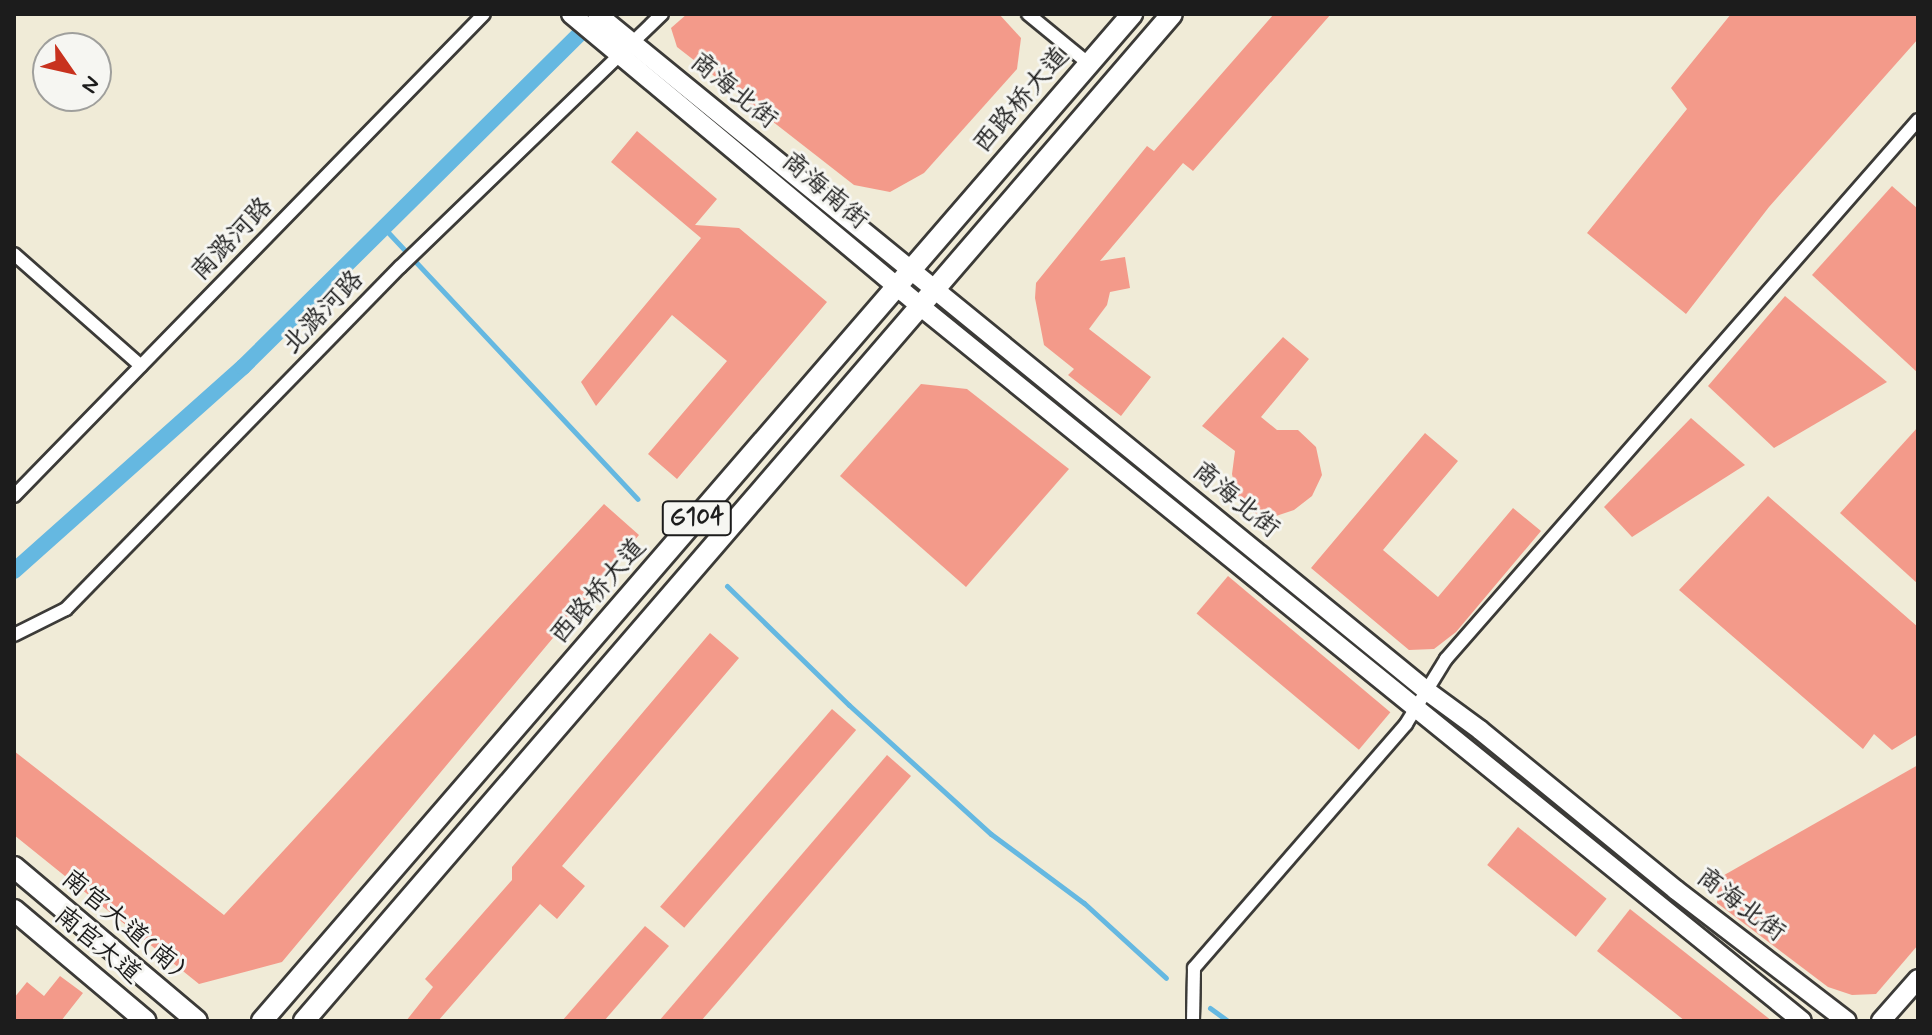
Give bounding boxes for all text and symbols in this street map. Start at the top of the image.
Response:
north arrow [32,32,112,112]
street label: 西路桥大道 [968,42,1076,160]
street label: 商海北街 [683,47,783,137]
text: N [75,70,106,98]
street label: 商海南街 [774,147,874,237]
street label: 南潞河路 [186,192,280,288]
street label: 北潞河路 [277,265,371,361]
street label: 商海北街 [1185,456,1285,546]
road number: G104 [661,498,733,538]
street label: 西路桥大道 [545,533,653,651]
street label: 商海北街 [1689,862,1791,950]
street label: 南官大道(南) [54,864,190,984]
street label: 南官大道 [47,901,147,991]

